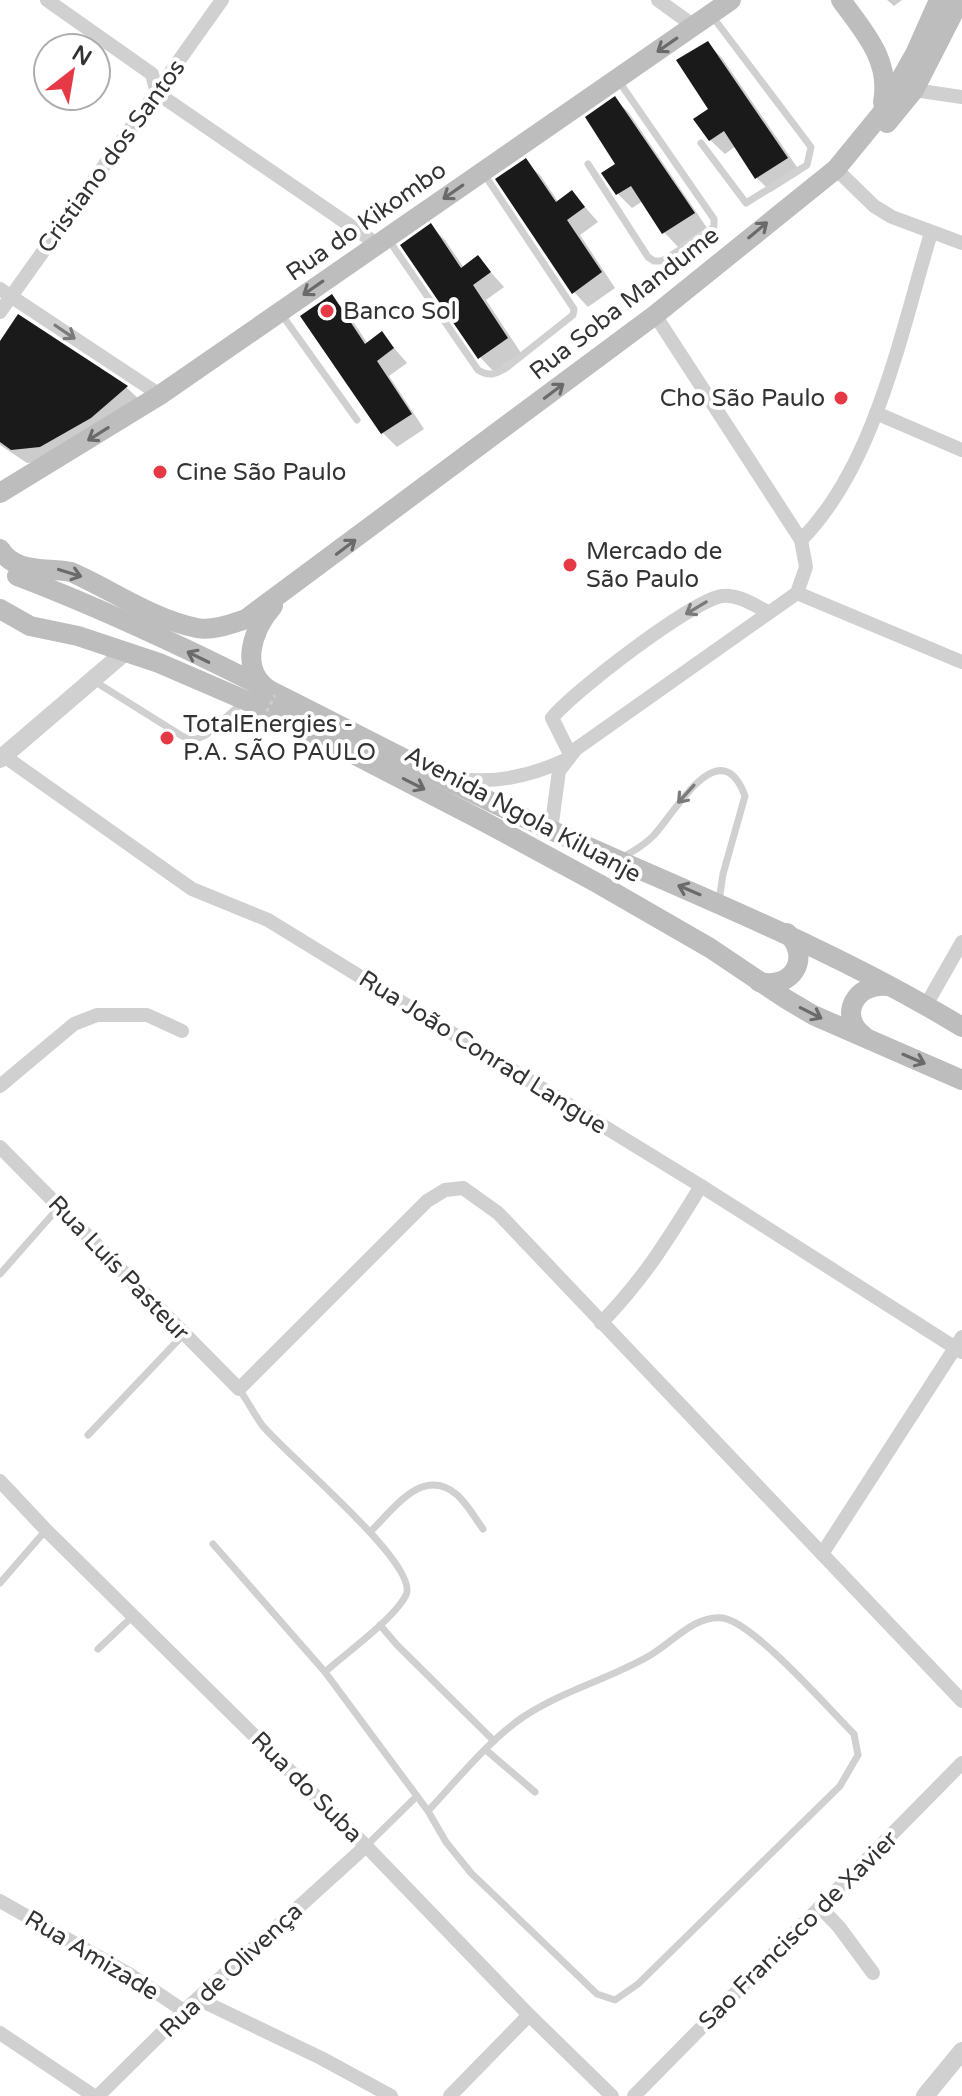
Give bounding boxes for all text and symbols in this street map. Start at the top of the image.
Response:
north arrow [32,32,112,112]
one-way arrow [656,37,678,53]
text: N [68,40,96,71]
street label: Cristiano dos Santos [31,54,191,259]
street label: Rua do Kikombo [281,155,452,287]
one-way arrow [443,184,465,200]
street label: Rua Soba Mandume [524,220,725,386]
one-way arrow [747,222,768,240]
one-way arrow [303,280,325,296]
place label: Banco Sol [343,297,457,326]
marker: Banco Sol [318,302,336,320]
one-way arrow [53,325,76,341]
one-way arrow [542,382,564,399]
place label: Cho São Paulo [660,384,825,413]
marker: Cho São Paulo [832,389,850,407]
one-way arrow [87,426,110,442]
place label: Cine São Paulo [176,458,346,487]
marker: Cine São Paulo [151,463,169,481]
place label: Mercado de São Paulo [586,537,722,594]
one-way arrow [334,538,356,555]
marker: Mercado de São Paulo [561,556,579,574]
one-way arrow [56,566,82,581]
one-way arrow [685,600,708,616]
one-way arrow [187,649,211,664]
place label: TotalEnergies - P.A. SÃO PAULO [183,710,376,767]
marker: TotalEnergies - P.A. SÃO PAULO [158,729,176,747]
street label: Avenida Ngola Kiluanje [400,740,646,889]
one-way arrow [401,777,425,793]
one-way arrow [677,783,695,803]
one-way arrow [678,882,702,897]
street label: Rua João Conrad Langue [354,964,612,1141]
one-way arrow [799,1006,823,1021]
one-way arrow [901,1052,926,1067]
street label: Rua Luís Pasteur [42,1190,196,1347]
street label: Rua do Suba [245,1726,368,1849]
street label: Sao Francisco de Xavier [693,1824,905,2036]
street label: Rua de Olivença [154,1897,309,2044]
street label: Rua Amizade [19,1904,164,2007]

